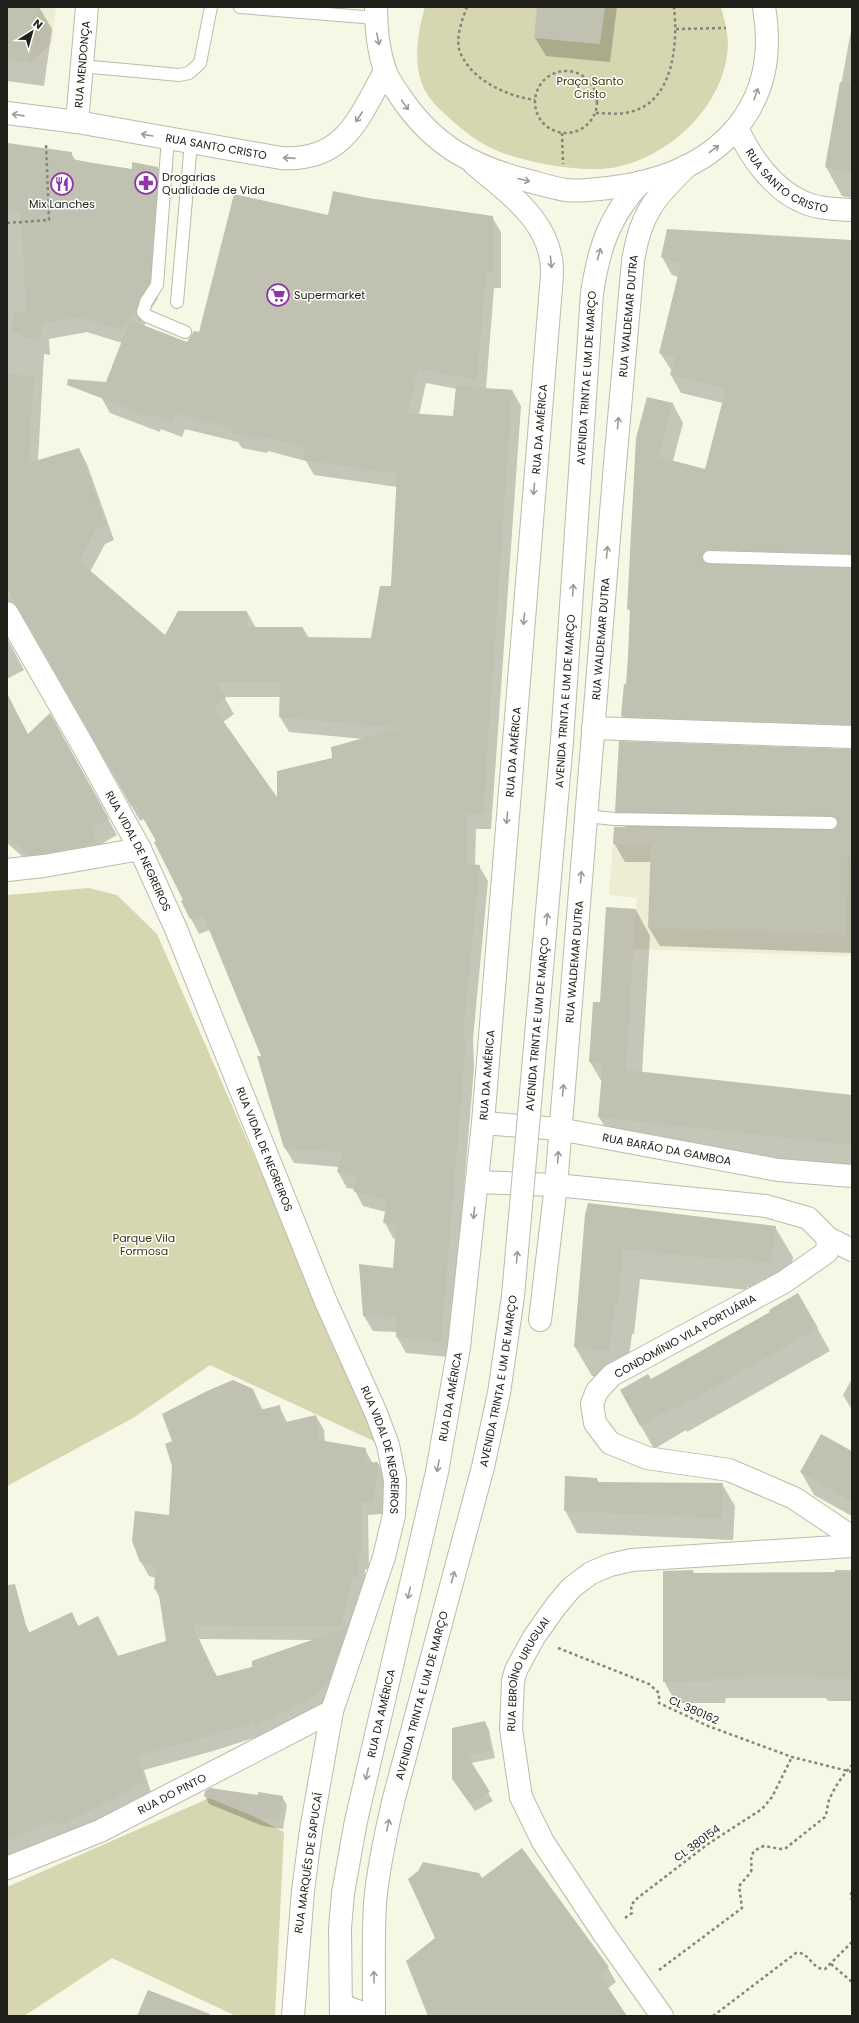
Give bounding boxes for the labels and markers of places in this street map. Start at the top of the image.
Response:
place label: Drogarias Qualidade de Vida [162,169,265,198]
pharmacy icon: Drogarias Qualidade de Vida [133,170,159,196]
restaurant icon: Mix Lanches [49,171,75,197]
place label: Mix Lanches [29,196,95,212]
supermarket icon: Supermarket [265,282,291,308]
place label: Supermarket [294,287,365,303]

